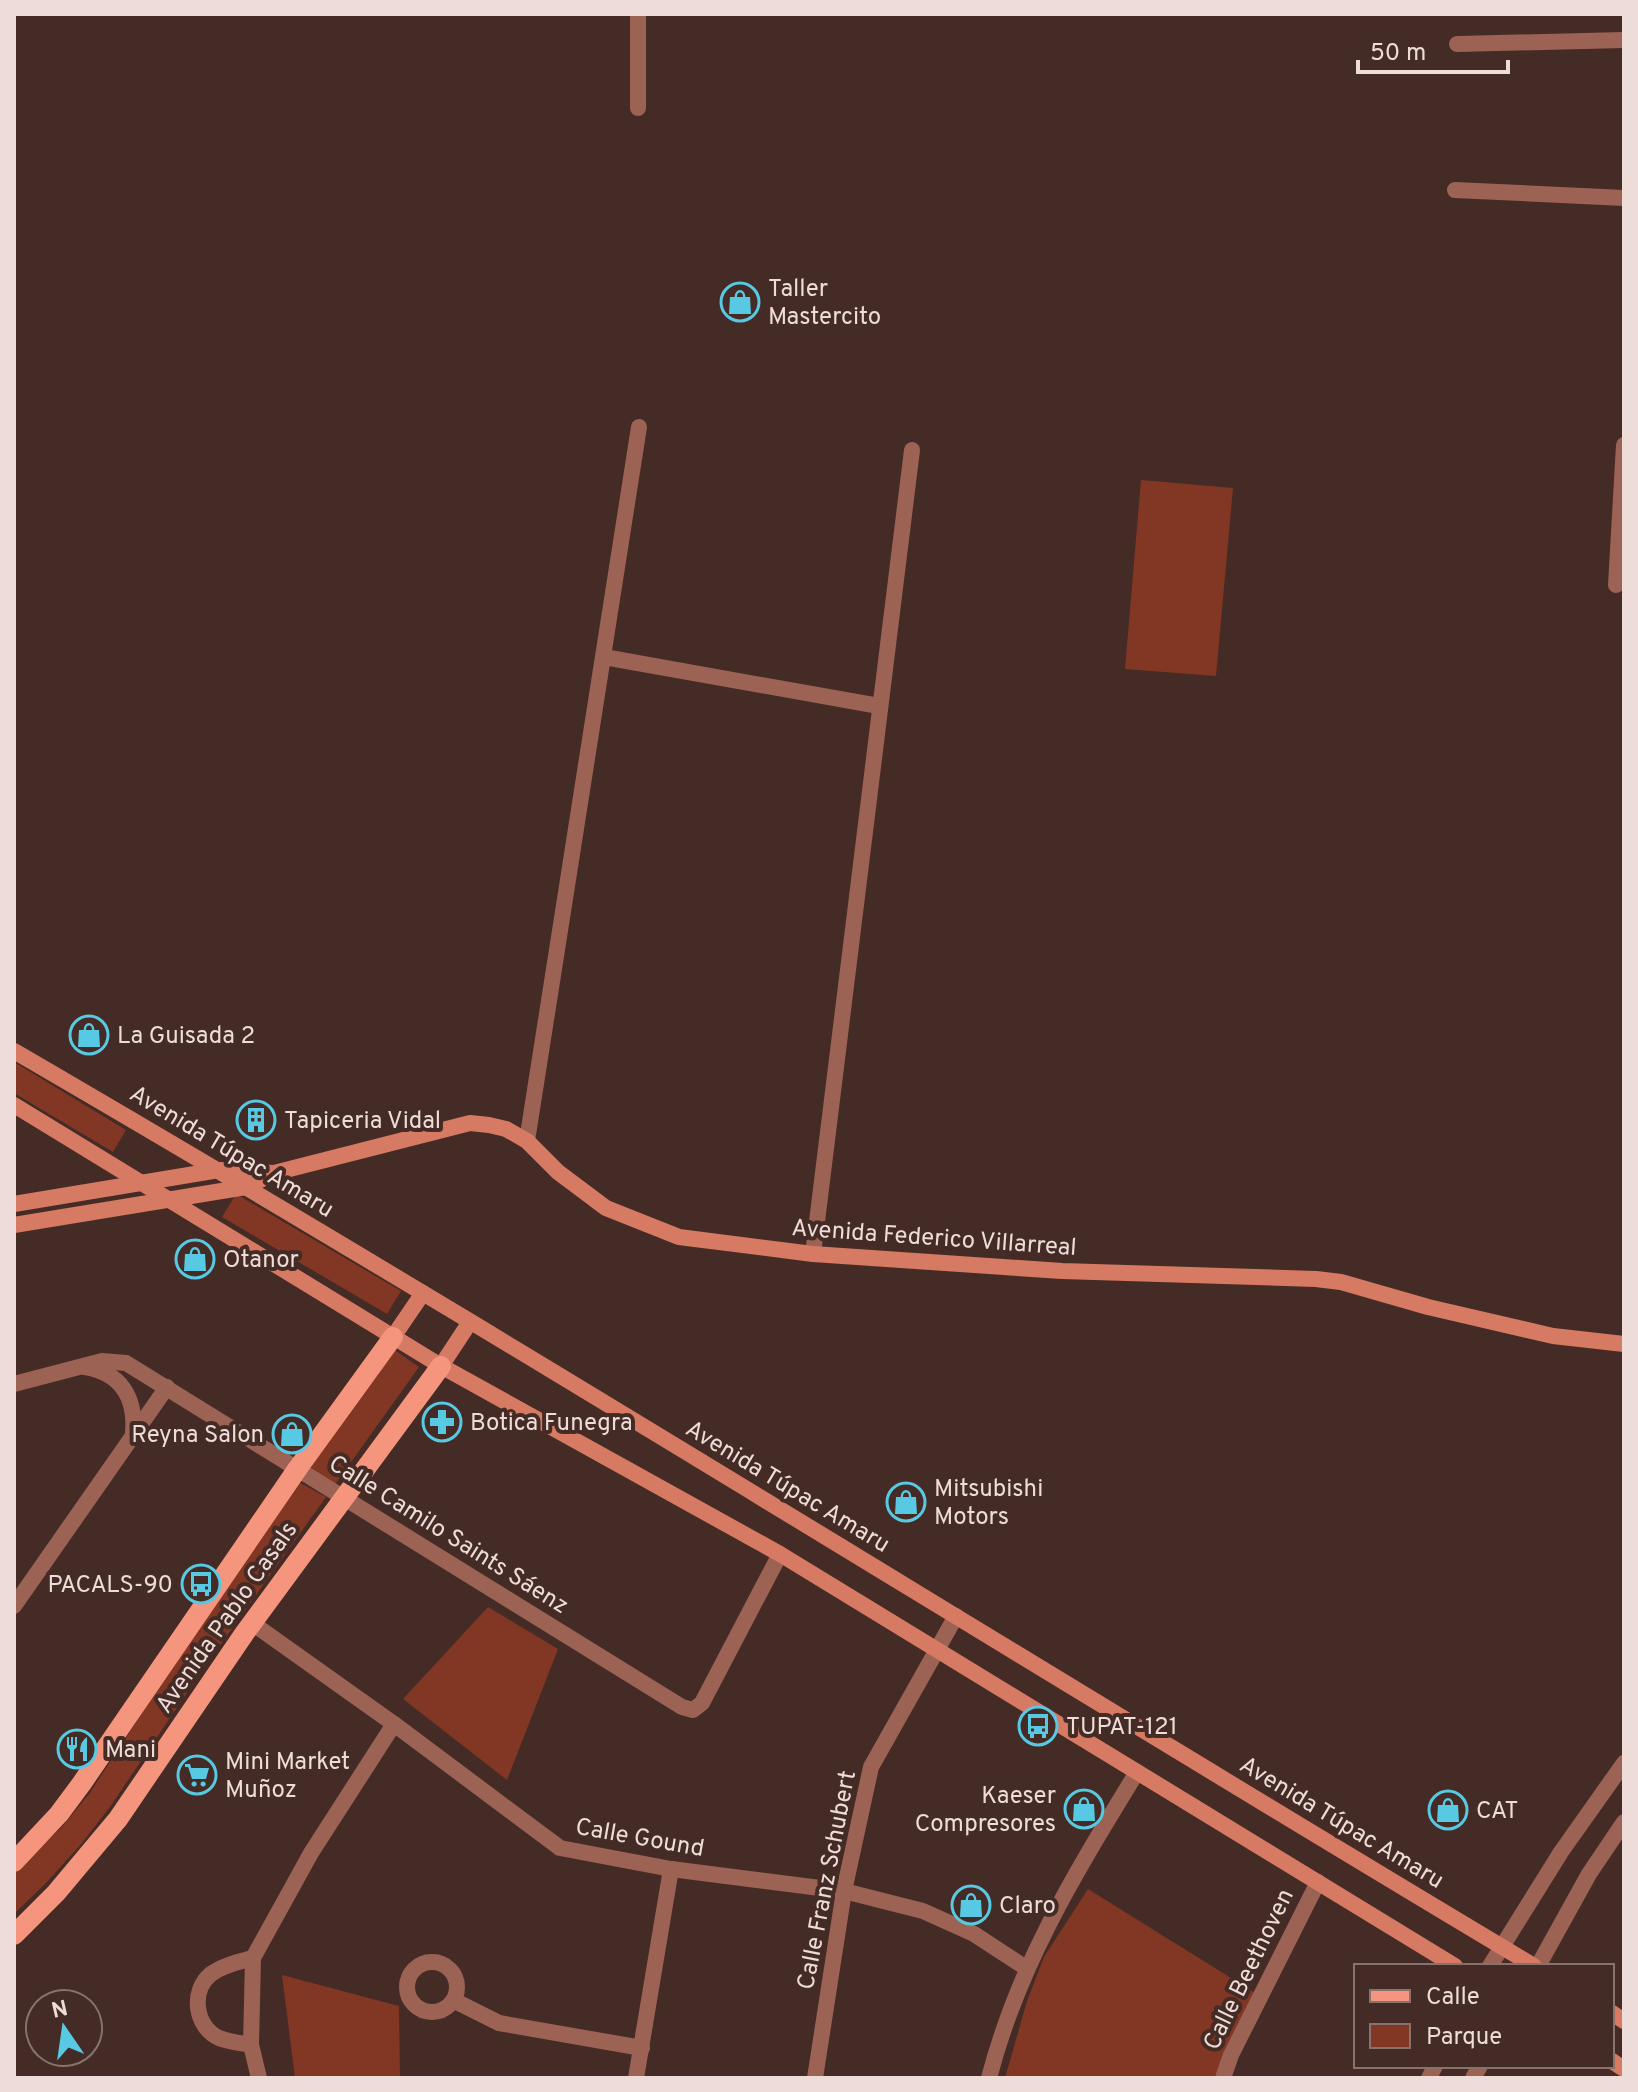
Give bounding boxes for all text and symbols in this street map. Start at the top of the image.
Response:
scale bar [1358,24,1508,74]
text: 50 m [1370,39,1426,69]
place label: Taller Mastercito [768,275,881,333]
shop icon: Taller Mastercito [719,281,761,323]
shop icon: La Guisada 2 [68,1014,110,1056]
place label: La Guisada 2 [117,1022,255,1052]
street label: Avenida Túpac Amaru [123,1080,339,1226]
building icon: Tapiceria Vidal [235,1099,277,1141]
place label: Tapiceria Vidal [284,1107,441,1137]
street label: Avenida Federico Villarreal [790,1214,1077,1264]
shop icon: Otanor [174,1238,216,1280]
place label: Otanor [223,1246,299,1276]
pharmacy icon: Botica Funegra [421,1401,463,1443]
place label: Botica Funegra [470,1409,633,1439]
shop icon: Reyna Salon [271,1413,313,1455]
street label: Avenida Túpac Amaru [679,1415,895,1561]
place label: Reyna Salon [131,1421,264,1451]
street label: Calle Camilo Saints Sáenz [322,1450,573,1622]
place label: Mitsubishi Motors [934,1475,1043,1533]
shop icon: Mitsubishi Motors [885,1481,927,1523]
street label: Avenida Pablo Casals [150,1516,305,1720]
bus stop icon: PACALS-90 [180,1563,222,1605]
place label: PACALS-90 [48,1571,173,1601]
bus stop icon: TUPAT-121 [1017,1705,1059,1747]
place label: TUPAT-121 [1066,1713,1178,1743]
restaurant icon: Mani [56,1728,98,1770]
place label: Mani [105,1736,156,1766]
place label: Mini Market Muñoz [225,1748,350,1806]
street label: Avenida Túpac Amaru [1233,1751,1449,1897]
supermarket icon: Mini Market Muñoz [176,1754,218,1796]
street label: Calle Franz Schubert [792,1768,864,1993]
place label: Kaeser Compresores [915,1782,1056,1840]
shop icon: Kaeser Compresores [1063,1788,1105,1830]
shop icon: CAT [1427,1789,1469,1831]
place label: CAT [1476,1797,1519,1827]
street label: Calle Gound [573,1813,706,1865]
shop icon: Claro [950,1884,992,1926]
street label: Calle Beethoven [1198,1884,1302,2055]
place label: Claro [999,1892,1056,1922]
legend [1354,1964,1614,2068]
text: Calle [1426,1983,1480,2013]
north arrow [24,1988,104,2068]
text: N [49,1996,71,2026]
text: Parque [1426,2023,1502,2053]

